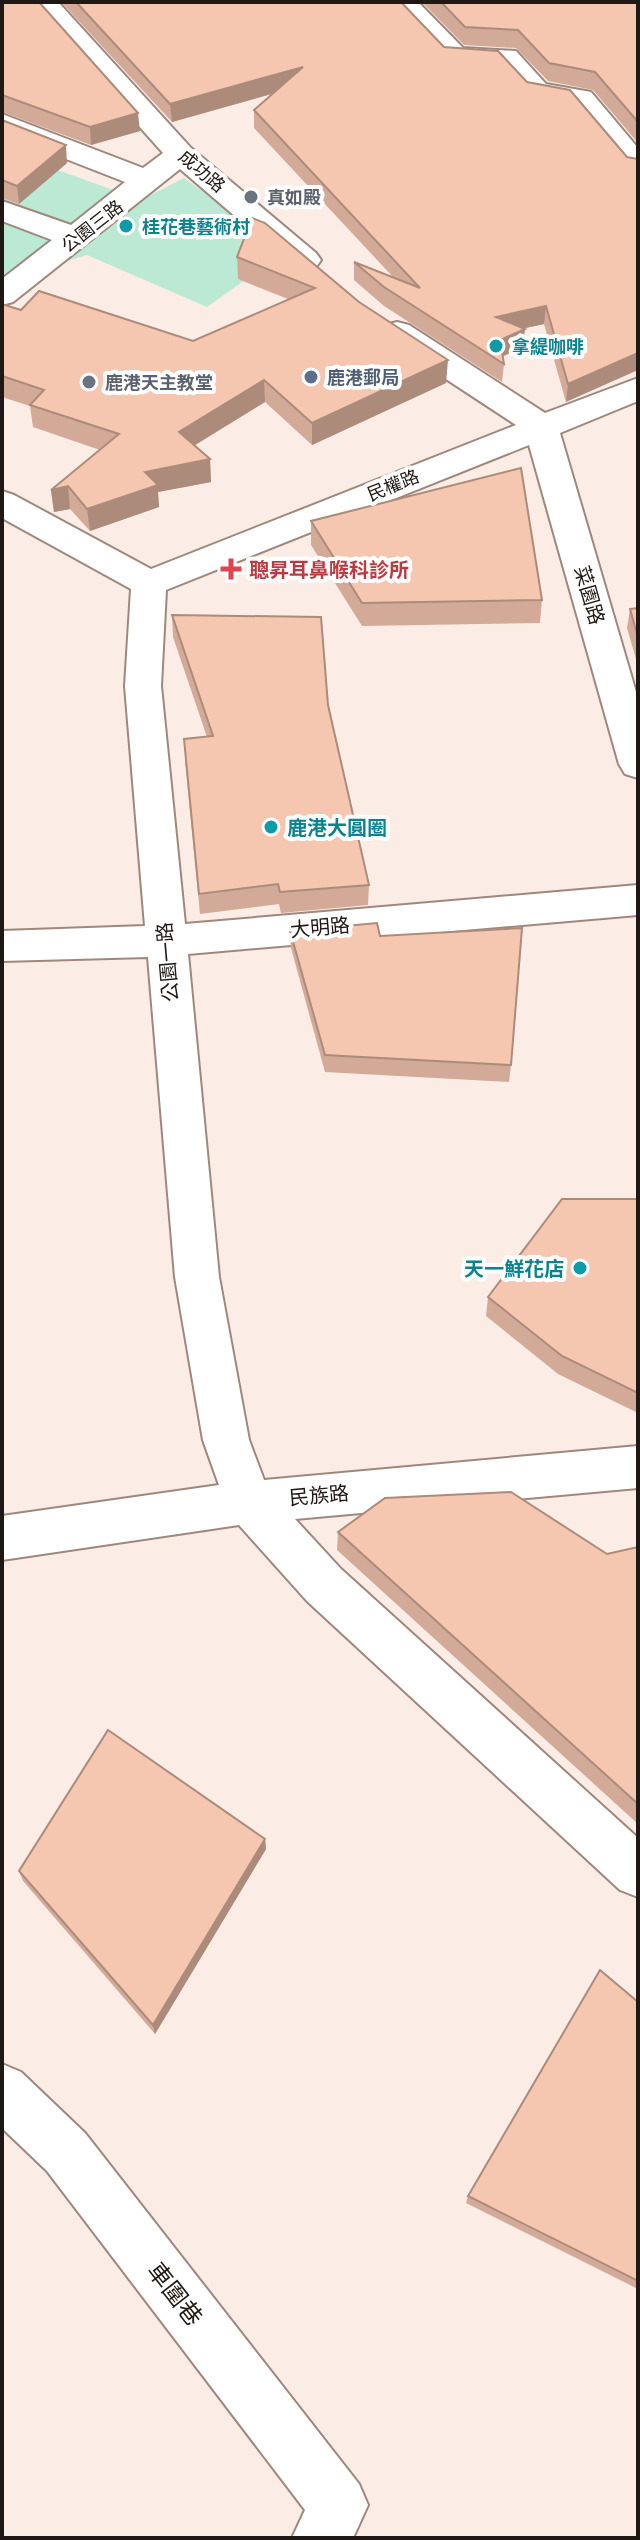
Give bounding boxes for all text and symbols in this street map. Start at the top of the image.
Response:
street label: 成功路 [175,146,229,196]
place label: 真如殿 [267,187,321,208]
marker: 真如殿 [242,188,260,206]
street label: 公園三路 [57,196,127,256]
place label: 桂花巷藝術村 [142,216,250,237]
marker: 桂花巷藝術村 [117,217,135,235]
place label: 拿緹咖啡 [512,336,584,357]
marker: 拿緹咖啡 [487,337,505,355]
place label: 鹿港郵局 [327,367,399,388]
marker: 鹿港郵局 [302,368,320,386]
place label: 鹿港天主教堂 [105,372,213,393]
marker: 鹿港天主教堂 [80,373,98,391]
street label: 民權路 [364,465,422,505]
marker: 聰昇耳鼻喉科診所 [220,558,242,580]
place label: 聰昇耳鼻喉科診所 [249,558,409,581]
street label: 菜園路 [571,563,609,627]
place label: 鹿港大圓圈 [287,816,387,839]
marker: 鹿港大圓圈 [262,818,280,836]
street label: 大明路 [289,913,351,941]
street label: 公園一路 [152,921,182,1003]
place label: 天一鮮花店 [464,1257,564,1280]
marker: 天一鮮花店 [571,1259,589,1277]
street label: 民族路 [288,1481,350,1509]
street label: 車圍巷 [142,2257,208,2331]

